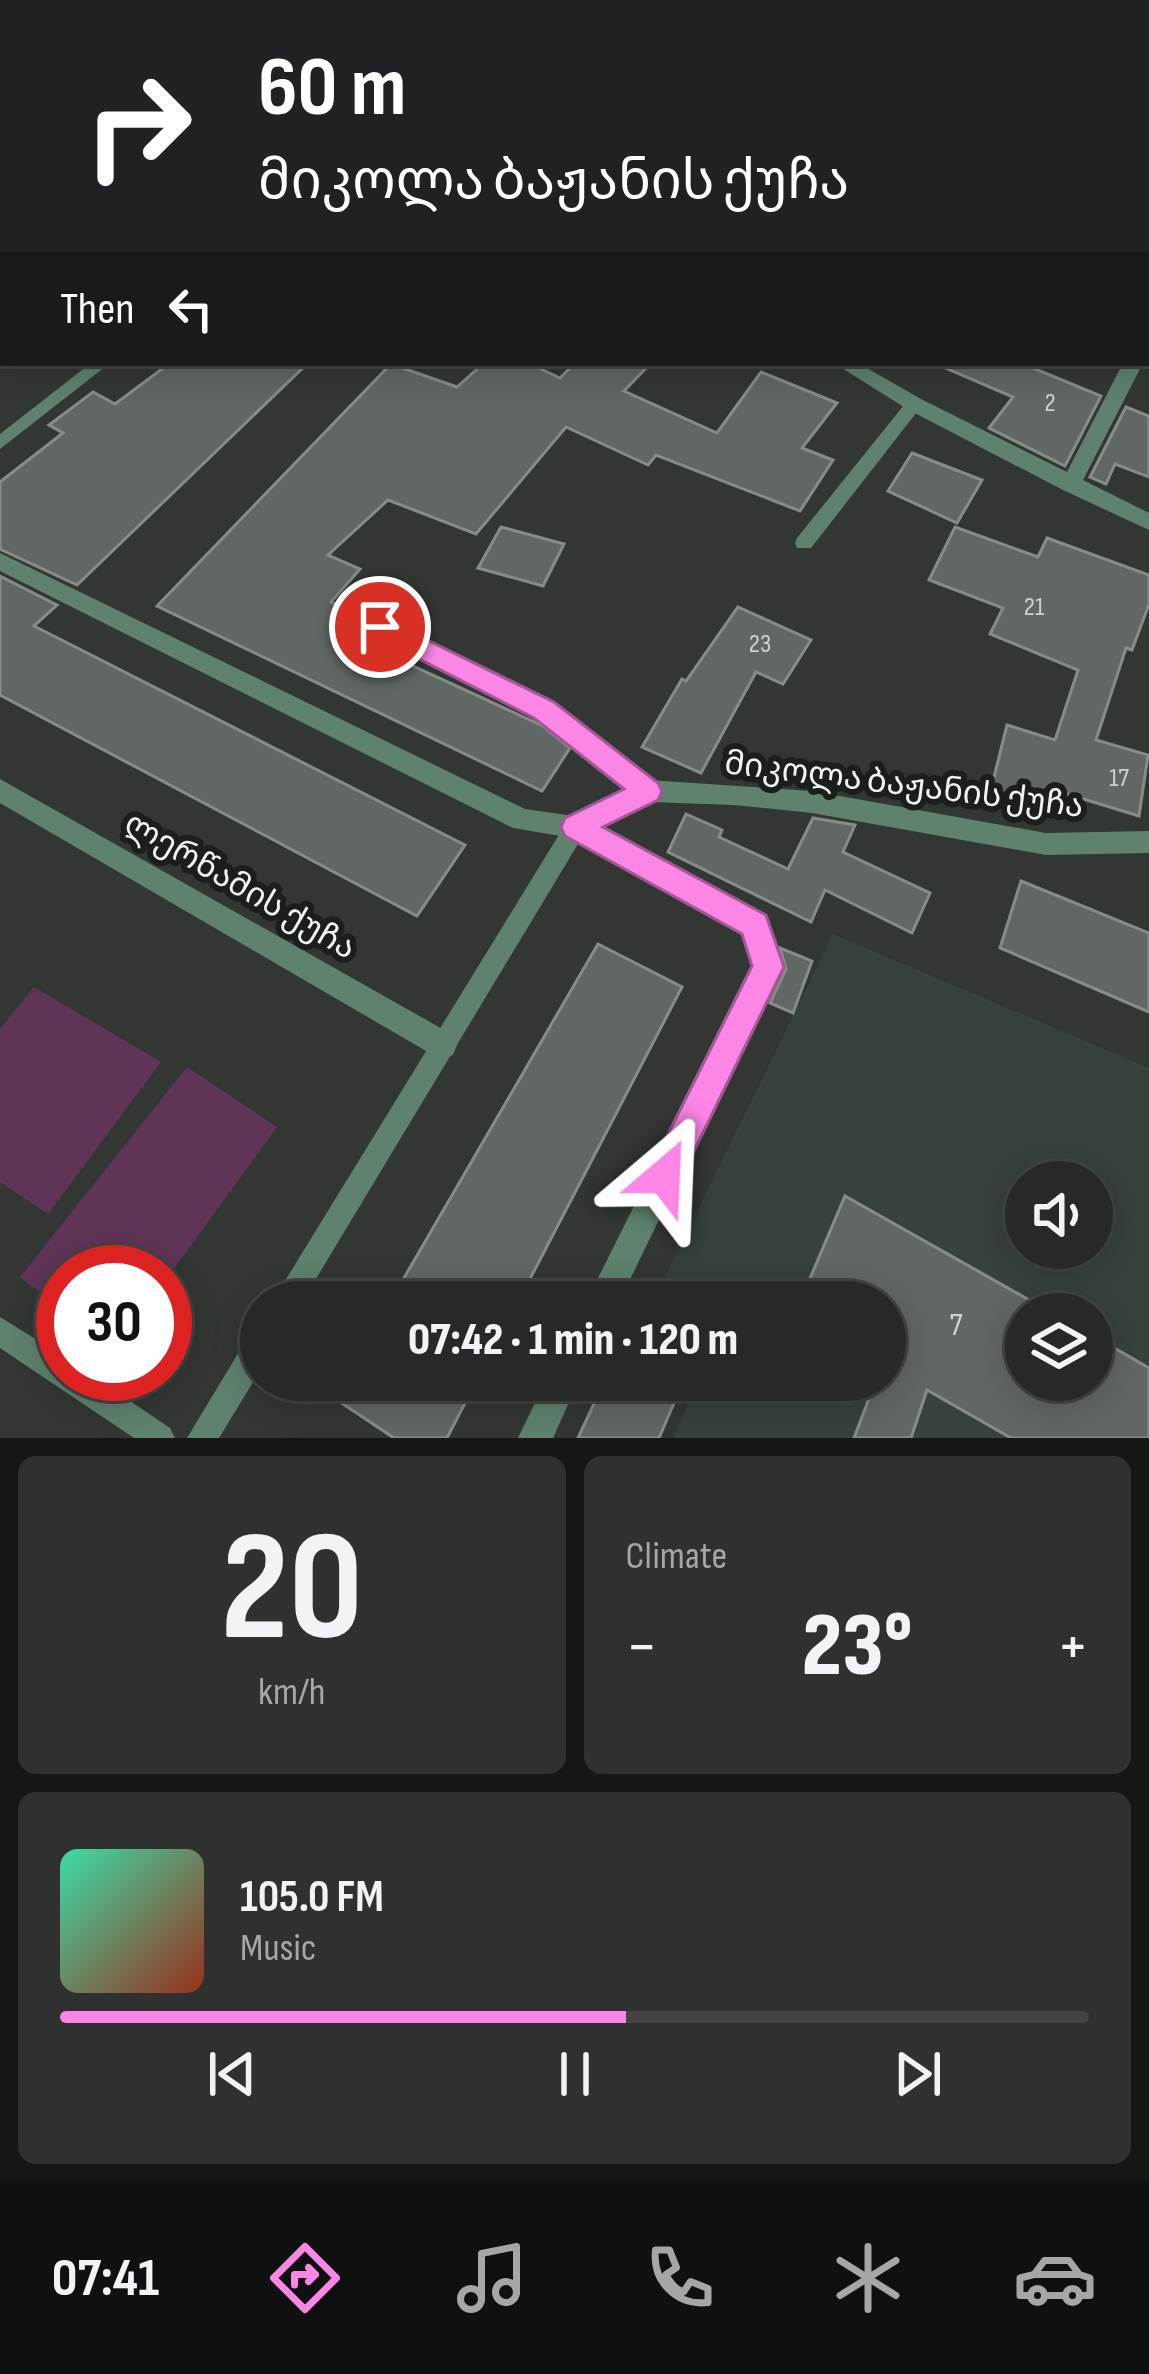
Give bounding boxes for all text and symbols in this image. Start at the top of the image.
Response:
text: 60 m [258,38,406,139]
icon: right [60,48,216,204]
text: მიკოლა ბაჟანის ქუჩა [258,149,849,214]
icon: left [158,276,224,342]
text: Then [60,282,134,337]
house number: 2 [1044,387,1056,419]
pin [329,576,431,678]
house number: 21 [1024,591,1045,623]
icon: arrive [347,594,413,660]
house number: 23 [749,628,771,660]
street label: მიკოლა ბაჟანის ქუჩა [722,743,1086,827]
house number: 17 [1109,762,1129,794]
street label: ლერწამის ქუჩა [117,803,363,969]
position arrow [601,1113,727,1239]
map controls [1005,1161,1113,1401]
button: sound [1005,1161,1113,1269]
speed limit sign: 30 [36,1245,192,1401]
button: layers [1005,1293,1113,1401]
house number: 7 [949,1305,963,1345]
text: 07:42 · 1 min · 120 m [408,1313,738,1368]
text: 20 [220,1497,363,1684]
text: Climate [626,1533,727,1580]
text: 23° [802,1593,913,1701]
text: − [626,1608,658,1687]
text: + [1057,1608,1089,1687]
text: km/h [258,1669,325,1716]
text: 105.0 FM [240,1870,384,1925]
text: Music [240,1925,316,1972]
icon: previous [199,2041,265,2107]
icon: pause [542,2041,608,2107]
icon: next [885,2041,951,2107]
icon: directions [263,2236,347,2320]
icon: music [450,2236,534,2320]
icon: phone [638,2236,722,2320]
icon: climate [826,2236,910,2320]
icon: car [1013,2236,1097,2320]
text: 07:41 [52,2246,159,2311]

